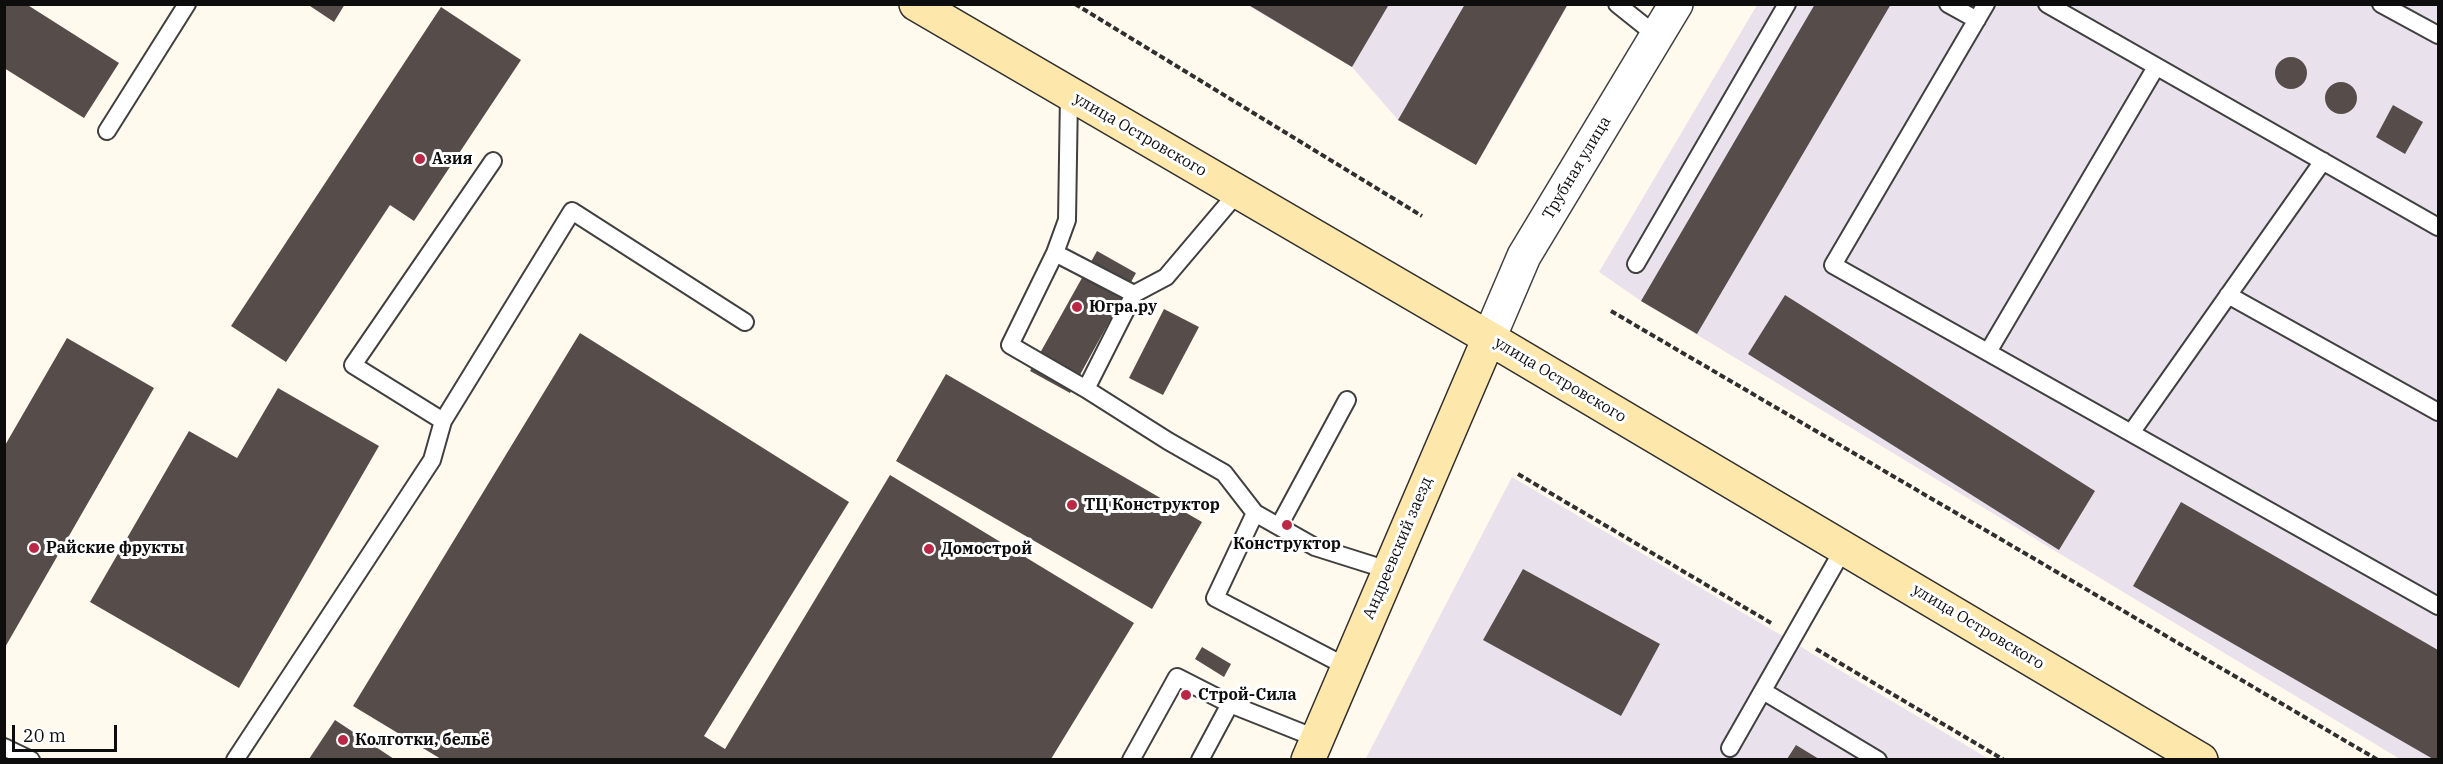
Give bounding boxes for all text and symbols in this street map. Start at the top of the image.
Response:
street label: улица Островского [1070,89,1210,181]
street label: Трубная улица [1539,113,1615,223]
place label: Азия [432,149,472,169]
marker: Азия [413,152,427,166]
place label: Югра.ру [1089,297,1157,317]
marker: Югра.ру [1070,300,1084,314]
street label: улица Островского [1491,333,1629,427]
street label: Андреевский заезд [1359,474,1437,622]
place label: ТЦ Конструктор [1084,495,1220,515]
marker: ТЦ Конструктор [1065,498,1079,512]
marker: Конструктор [1280,518,1294,532]
place label: Конструктор [1233,534,1341,554]
place label: Райские фрукты [46,538,184,558]
place label: Домострой [941,539,1032,559]
marker: Райские фрукты [27,541,41,555]
marker: Домострой [922,542,936,556]
street label: улица Островского [1909,580,2047,674]
place label: Строй-Сила [1198,685,1297,705]
marker: Строй-Сила [1179,688,1193,702]
scale bar [15,713,120,751]
text: 20 m [23,724,66,747]
place label: Колготки, бельё [355,730,490,750]
marker: Колготки, бельё [336,733,350,747]

